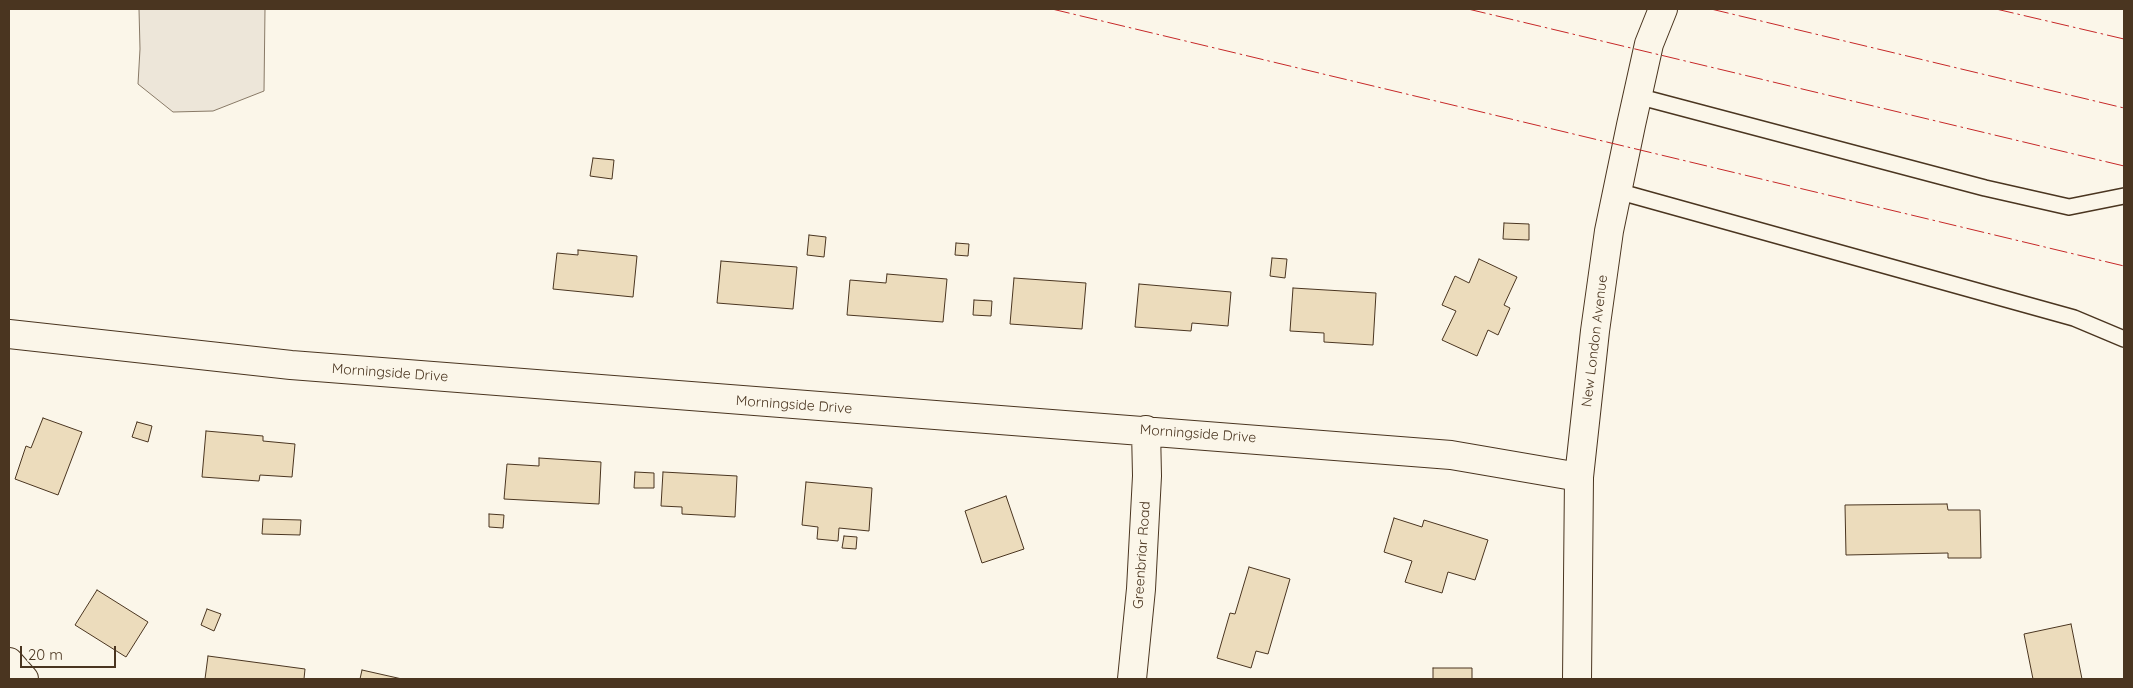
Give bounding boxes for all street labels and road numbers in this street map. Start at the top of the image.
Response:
street label: New London Avenue [1579,274,1611,408]
street label: Morningside Drive [331,361,449,385]
street label: Morningside Drive [735,393,853,417]
street label: Morningside Drive [1139,422,1257,446]
street label: Greenbriar Road [1130,501,1154,609]

